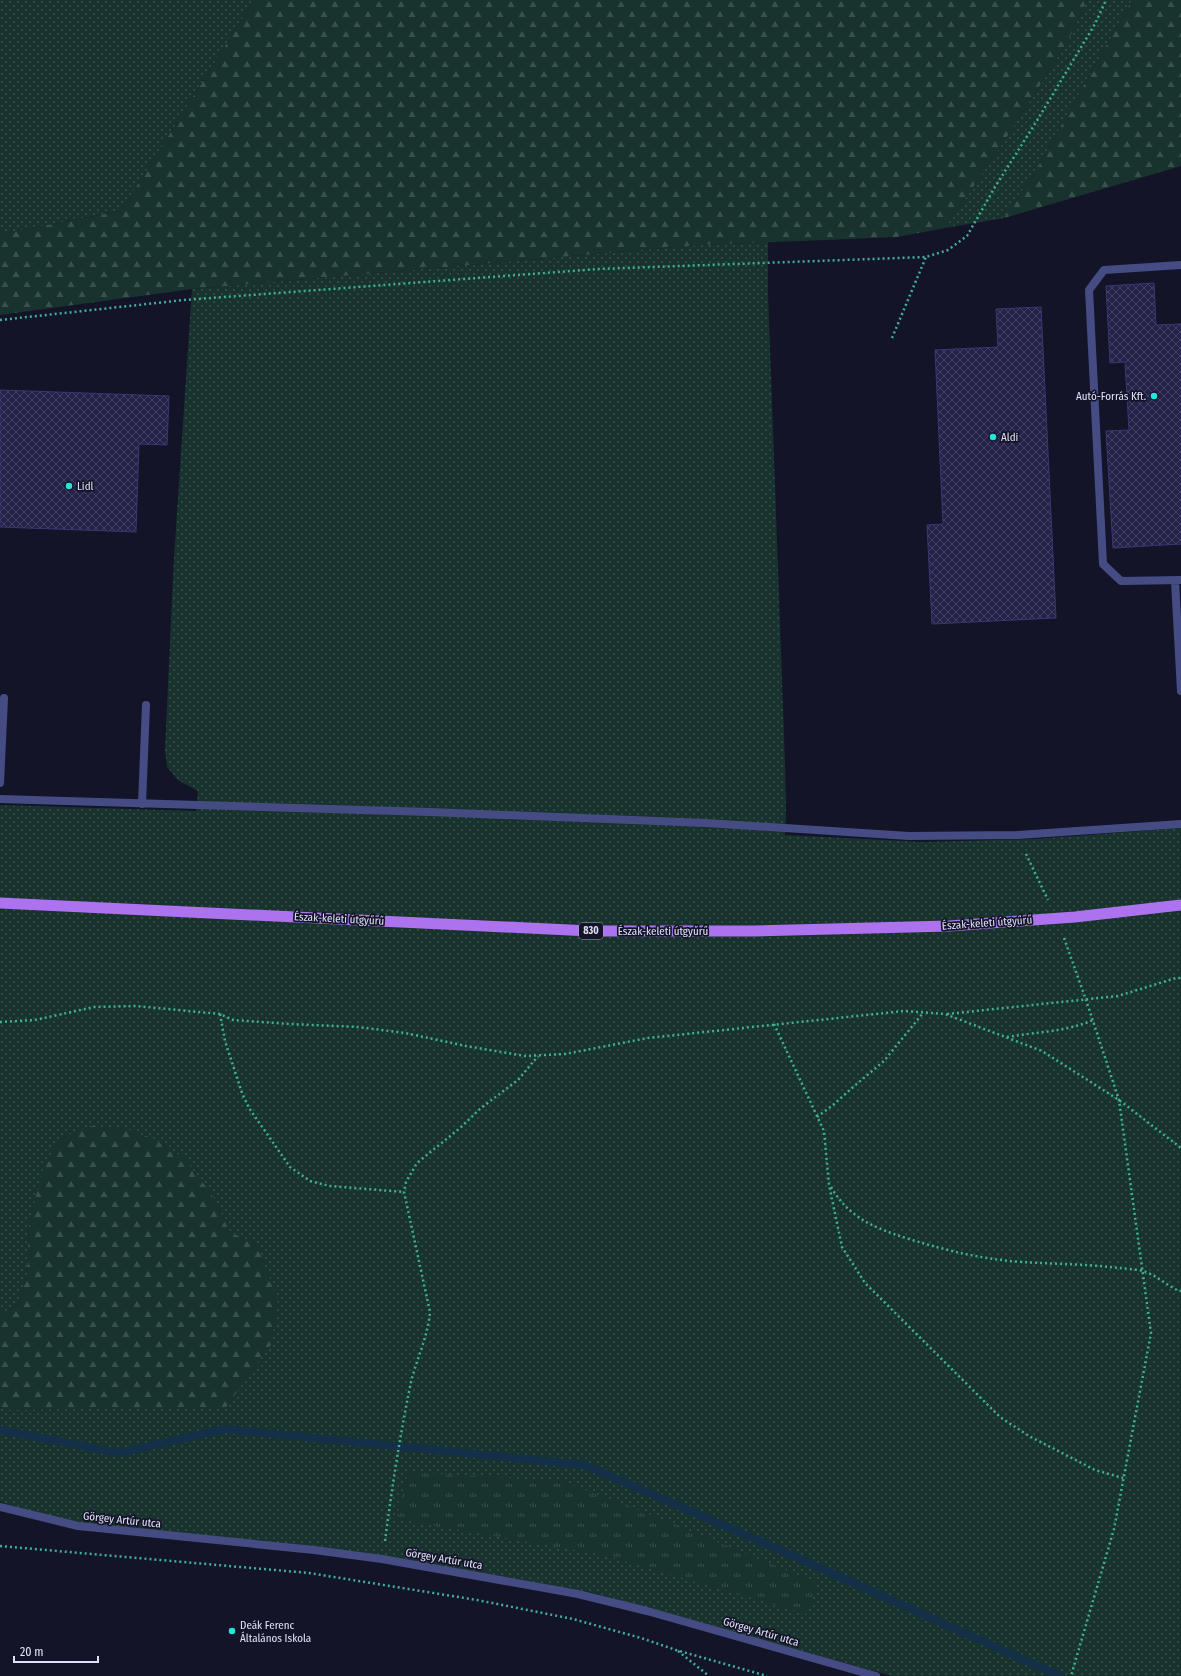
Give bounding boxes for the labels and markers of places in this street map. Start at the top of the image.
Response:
place label: Autó-Forrás Kft. [1076,390,1146,403]
marker: Autó-Forrás Kft. [1149,391,1159,401]
place label: Aldi [1001,431,1019,444]
marker: Aldi [988,432,998,442]
place label: Lidl [77,480,94,493]
marker: Lidl [64,481,74,491]
place label: Deák Ferenc Általános Iskola [240,1619,311,1645]
marker: Deák Ferenc Általános Iskola [227,1626,237,1636]

